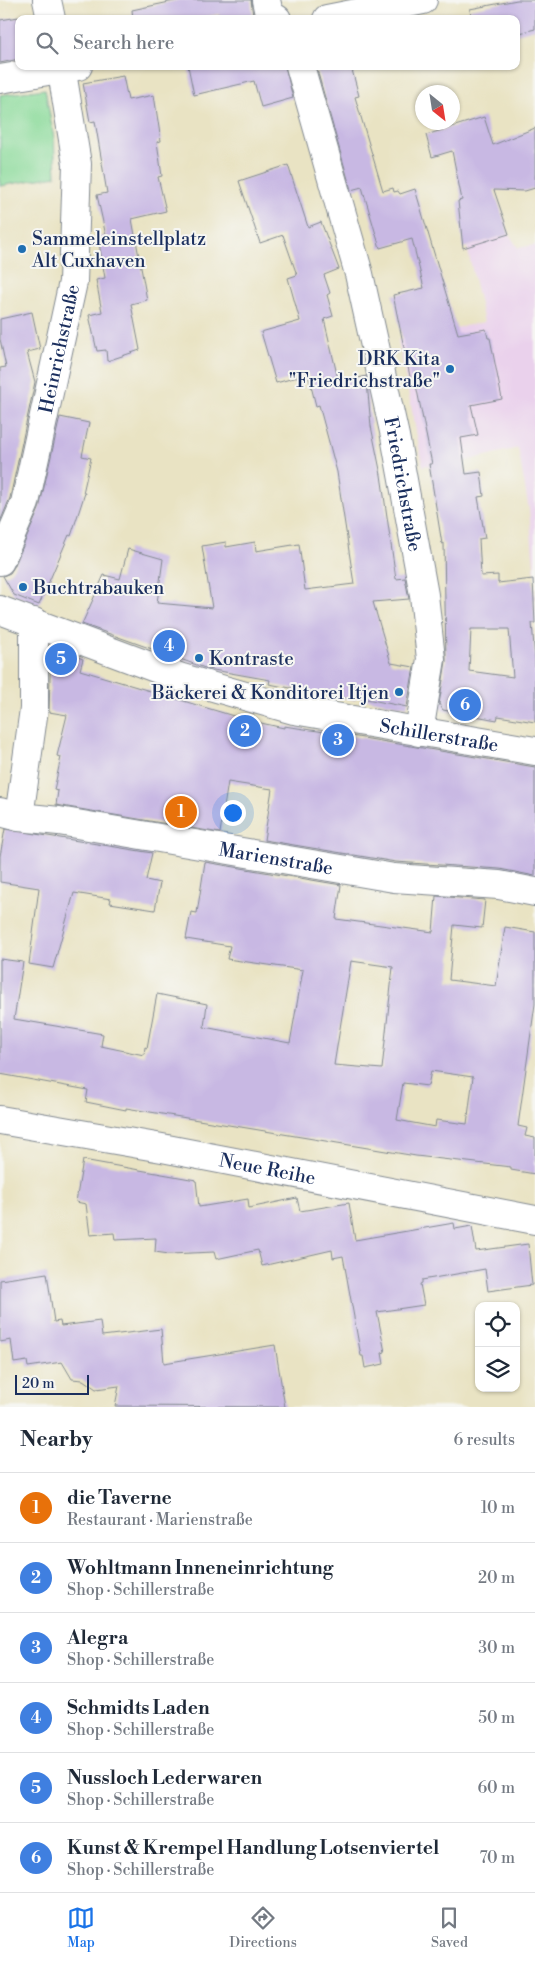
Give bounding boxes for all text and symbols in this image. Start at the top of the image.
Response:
search box [15,15,520,70]
icon: search [33,29,61,57]
text: Search here [73,31,174,55]
north arrow [415,85,460,130]
place label: Sammeleinstellplatz Alt Cuxhaven [31,227,206,273]
marker: Sammeleinstellplatz Alt Cuxhaven [16,243,28,255]
street label: Heinrichstraße [34,282,85,416]
place label: DRK Kita "Friedrichstraße" [289,347,440,393]
marker: DRK Kita "Friedrichstraße" [444,363,456,375]
street label: Friedrichstraße [378,415,427,554]
place label: Buchtrabauken [32,576,164,600]
marker: Buchtrabauken [17,581,29,593]
pin: 4 [153,627,185,665]
pin: 5 [45,640,77,678]
place label: Kontraste [209,647,294,671]
marker: Kontraste [193,652,205,664]
place label: Bäckerei & Konditorei Itjen [150,681,389,705]
marker: Bäckerei & Konditorei Itjen [393,686,405,698]
pin: 6 [449,686,481,724]
pin: 2 [229,712,261,750]
street label: Schillerstraße [378,714,500,758]
pin: 3 [322,721,354,759]
pin: 1 [165,793,197,831]
your location [220,800,246,826]
street label: Marienstraße [217,837,335,880]
street label: Neue Reihe [217,1148,318,1190]
map controls [475,1302,520,1392]
button: locate [475,1302,520,1347]
button: layers [475,1347,520,1392]
scale bar [15,1372,89,1395]
text: 20 m [22,1375,54,1393]
text: Nearby [20,1427,93,1453]
text: 6 results [454,1430,515,1450]
text: die Taverne [67,1486,172,1510]
text: 1 [32,1498,40,1518]
text: 10 m [481,1498,515,1518]
text: Restaurant · Marienstraße [67,1510,253,1530]
text: Wohltmann Inneneinrichtung [67,1556,333,1580]
text: 2 [31,1568,41,1588]
text: 20 m [478,1568,515,1588]
text: Shop · Schillerstraße [67,1580,214,1600]
text: Alegra [67,1626,128,1650]
text: 3 [31,1638,41,1658]
text: 30 m [478,1638,515,1658]
text: Shop · Schillerstraße [67,1650,214,1670]
text: Schmidts Laden [67,1696,210,1720]
text: 4 [31,1708,41,1728]
text: 50 m [478,1708,515,1728]
text: Shop · Schillerstraße [67,1720,214,1740]
text: Nussloch Lederwaren [67,1766,262,1790]
text: 5 [31,1778,41,1798]
text: 60 m [477,1778,515,1798]
text: Shop · Schillerstraße [67,1790,214,1810]
text: Kunst & Krempel Handlung Lotsenviertel [67,1836,439,1860]
text: 6 [31,1848,41,1868]
text: 70 m [479,1848,515,1868]
text: Shop · Schillerstraße [67,1860,214,1880]
tab: Map [67,1904,95,1952]
tab: Directions [229,1904,297,1952]
tab: Saved [431,1904,468,1952]

